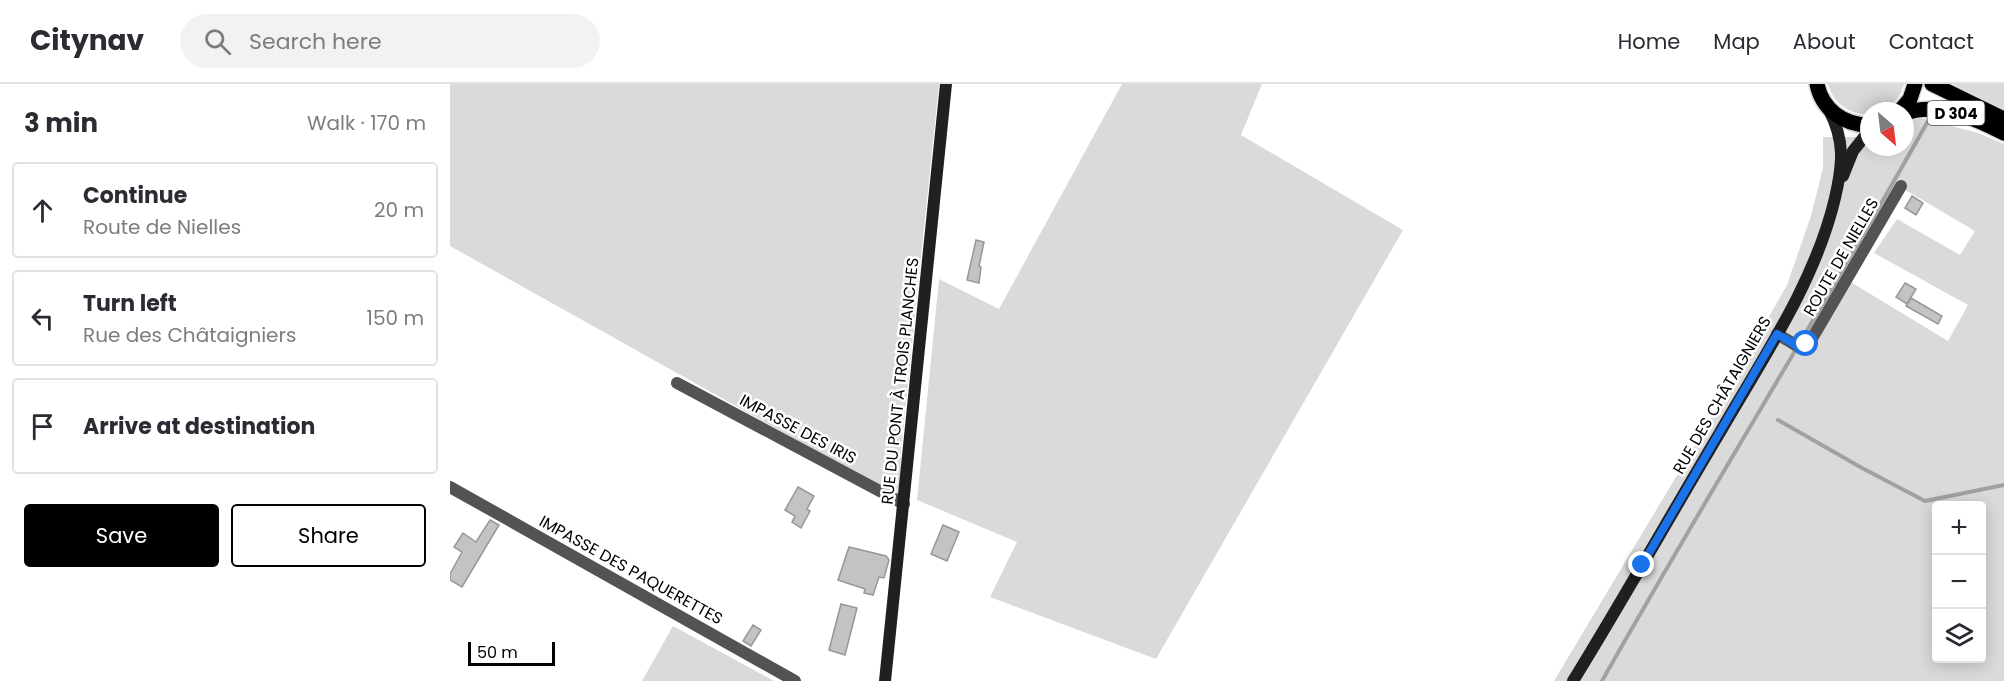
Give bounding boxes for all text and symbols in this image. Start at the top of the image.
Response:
search box [180,14,600,68]
text: Citynav [30,21,144,60]
icon: search [201,25,234,58]
text: Search here [249,26,382,57]
text: Home [1618,27,1680,56]
text: Map [1713,27,1760,56]
text: About [1793,27,1856,56]
text: Contact [1889,27,1974,56]
road number: D 304 [1928,101,1984,125]
north arrow [1860,102,1914,156]
text: 3 min [24,105,98,141]
text: Walk · 170 m [307,109,426,137]
text: Continue [83,180,187,211]
icon: ahead [26,194,59,227]
street label: ROUTE DE NIELLES [1798,194,1884,320]
text: 20 m [374,196,424,224]
text: Route de Nielles [83,213,241,241]
street label: RUE DU PONT À TROIS PLANCHES [876,256,924,506]
text: Turn left [83,288,177,319]
icon: left [26,302,59,335]
text: 150 m [367,304,424,332]
street label: RUE DES CHÂTAIGNIERS [1667,312,1777,478]
text: Rue des Châtaigniers [83,321,296,349]
route start [1792,330,1818,356]
street label: IMPASSE DES IRIS [736,389,860,469]
icon: arrive [26,410,59,443]
text: Arrive at destination [83,411,315,442]
map controls [1932,501,1986,663]
button: + [1932,501,1986,555]
button: Save [24,504,219,567]
button: Share [231,504,426,567]
street label: IMPASSE DES PAQUERETTES [535,510,727,630]
route end [1628,551,1654,577]
button: − [1932,555,1986,609]
button: layers [1932,609,1986,663]
scale bar [468,639,555,666]
text: 50 m [477,641,518,664]

